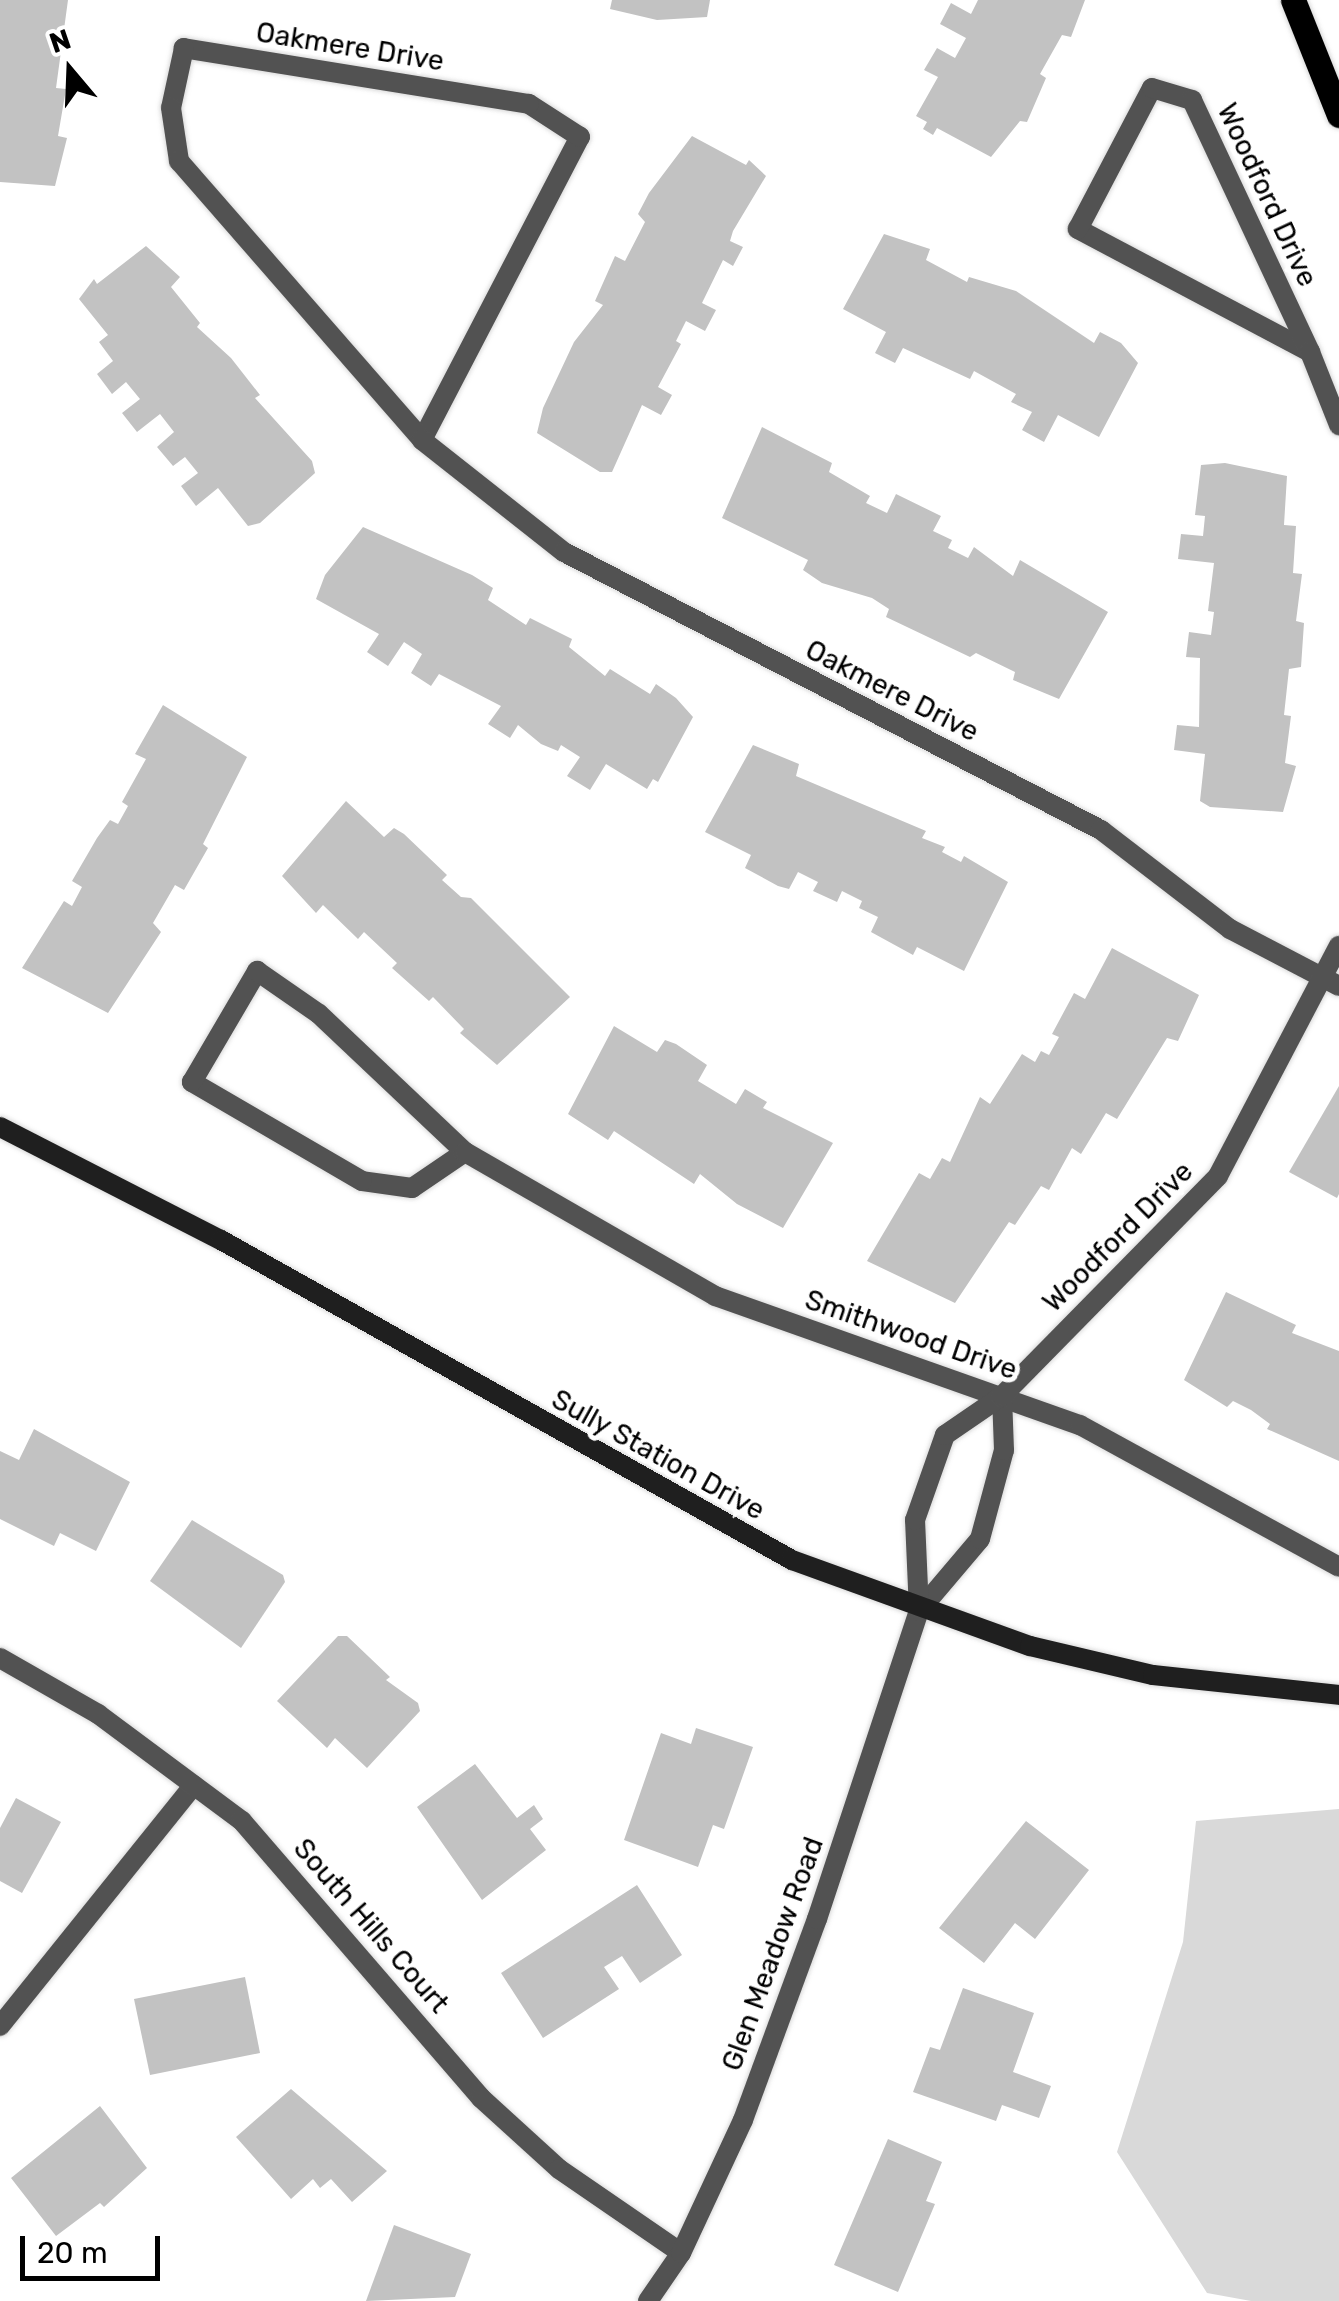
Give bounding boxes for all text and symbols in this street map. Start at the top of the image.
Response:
street label: Oakmere Drive [254,16,446,78]
north arrow [20,20,120,120]
text: N [45,22,75,60]
street label: Woodford Drive [1210,98,1324,292]
street label: Oakmere Drive [800,633,984,749]
street label: Woodford Drive [1036,1155,1200,1319]
street label: Smithwood Drive [801,1283,1021,1387]
street label: Sully Station Drive [545,1382,771,1528]
street label: South Hills Court [286,1832,456,2020]
street label: Glen Meadow Road [715,1832,831,2076]
scale bar [25,2216,165,2278]
text: 20 m [37,2235,108,2271]

